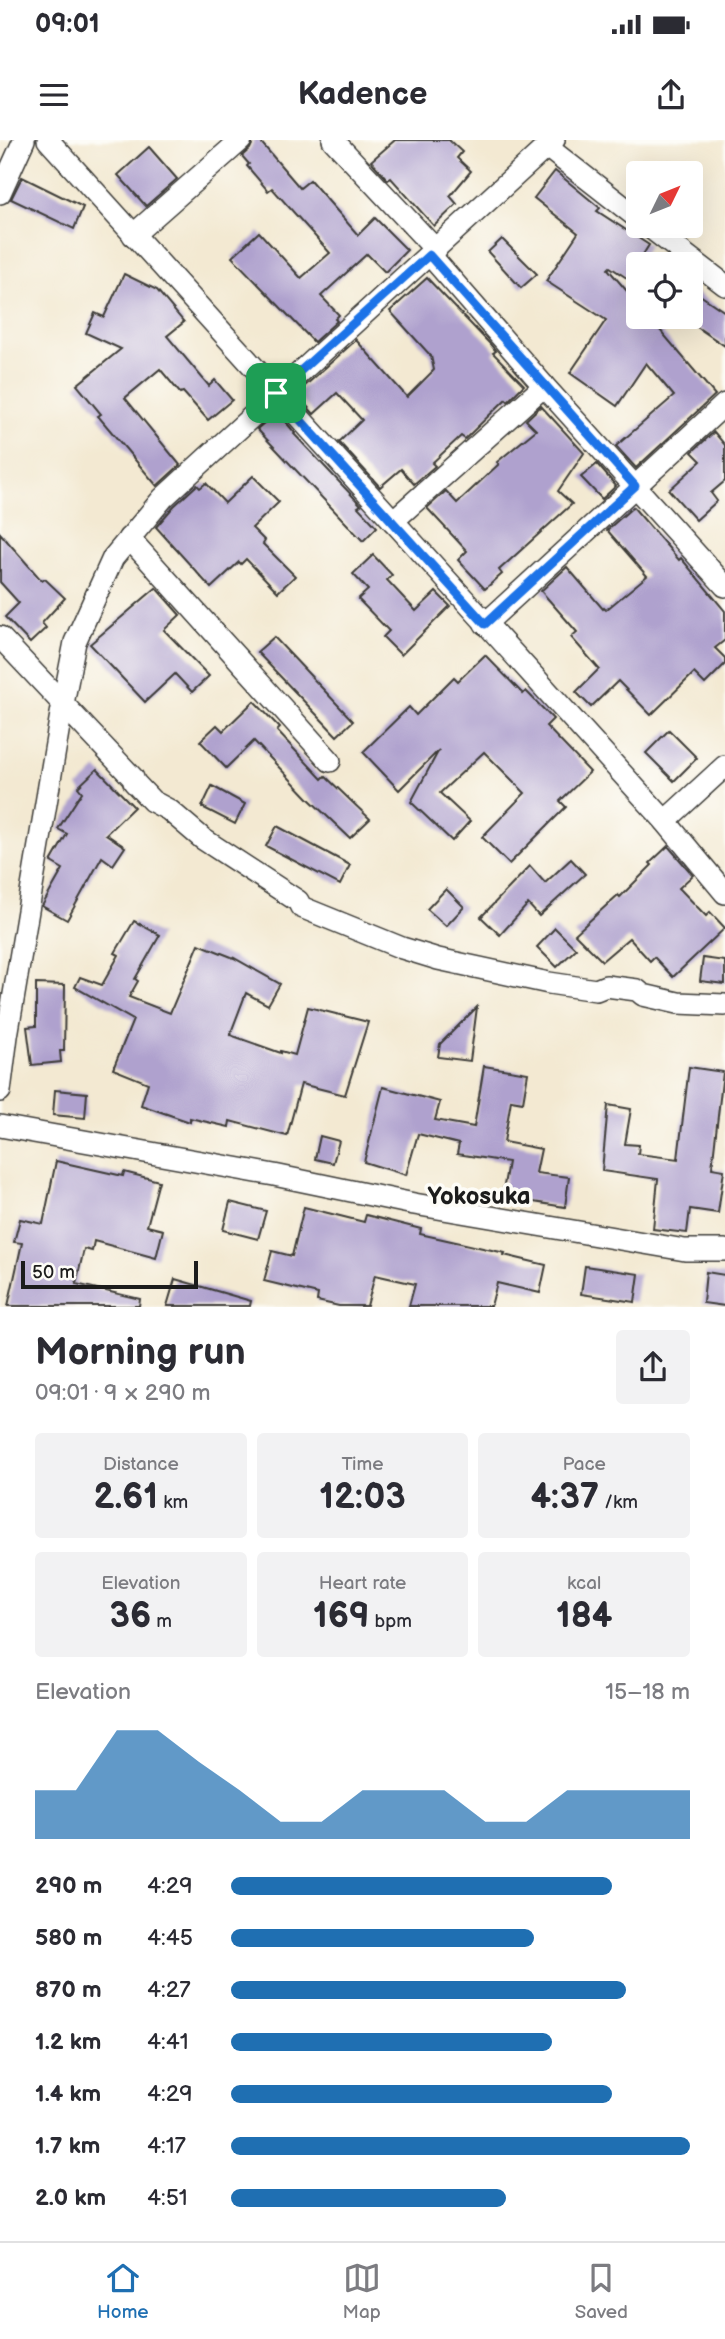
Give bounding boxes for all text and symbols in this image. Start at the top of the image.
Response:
text: 09:01 [35,9,100,40]
text: Kadence [298,75,427,114]
icon: menu [35,76,73,114]
icon: share [652,76,690,114]
north arrow [626,161,704,238]
map controls [626,161,703,329]
button: locate [626,252,703,329]
pin [246,363,306,423]
icon: arrive [257,374,295,412]
district label: Yokosuka [427,1182,531,1211]
scale bar [21,1258,198,1289]
text: 50 m [32,1261,75,1284]
text: Morning run [35,1330,246,1375]
button: share [616,1330,690,1404]
text: 09:01 · 9 × 290 m [35,1379,211,1407]
text: Distance [103,1453,179,1476]
text: Time [341,1453,384,1476]
text: Pace [563,1453,606,1476]
text: 2.61 [93,1476,158,1519]
text: 12:03 [319,1476,406,1519]
text: 4:37 [530,1476,599,1519]
text: km [158,1491,188,1514]
text: /km [599,1491,638,1514]
text: Elevation [101,1572,180,1595]
text: Heart rate [319,1572,406,1595]
text: kcal [567,1572,601,1595]
text: 36 [110,1595,151,1638]
text: 169 [313,1595,369,1638]
text: 184 [556,1595,612,1638]
text: m [151,1610,172,1633]
text: bpm [369,1610,412,1633]
text: Elevation [35,1678,131,1706]
text: 15–18 m [605,1678,690,1706]
text: 290 m [35,1872,102,1900]
text: 4:29 [147,1872,193,1900]
text: 580 m [35,1924,102,1952]
text: 4:45 [147,1924,193,1952]
text: 870 m [35,1976,102,2004]
text: 4:27 [147,1976,191,2004]
text: 1.2 km [35,2028,101,2056]
text: 4:41 [147,2028,189,2056]
text: 1.4 km [35,2080,101,2108]
text: 4:29 [147,2080,193,2108]
text: 1.7 km [35,2132,100,2160]
text: 4:17 [147,2132,186,2160]
text: 2.0 km [35,2184,106,2212]
text: 4:51 [147,2184,188,2212]
tab: Home [97,2259,149,2324]
tab: Map [343,2259,381,2324]
tab: Saved [575,2259,628,2324]

